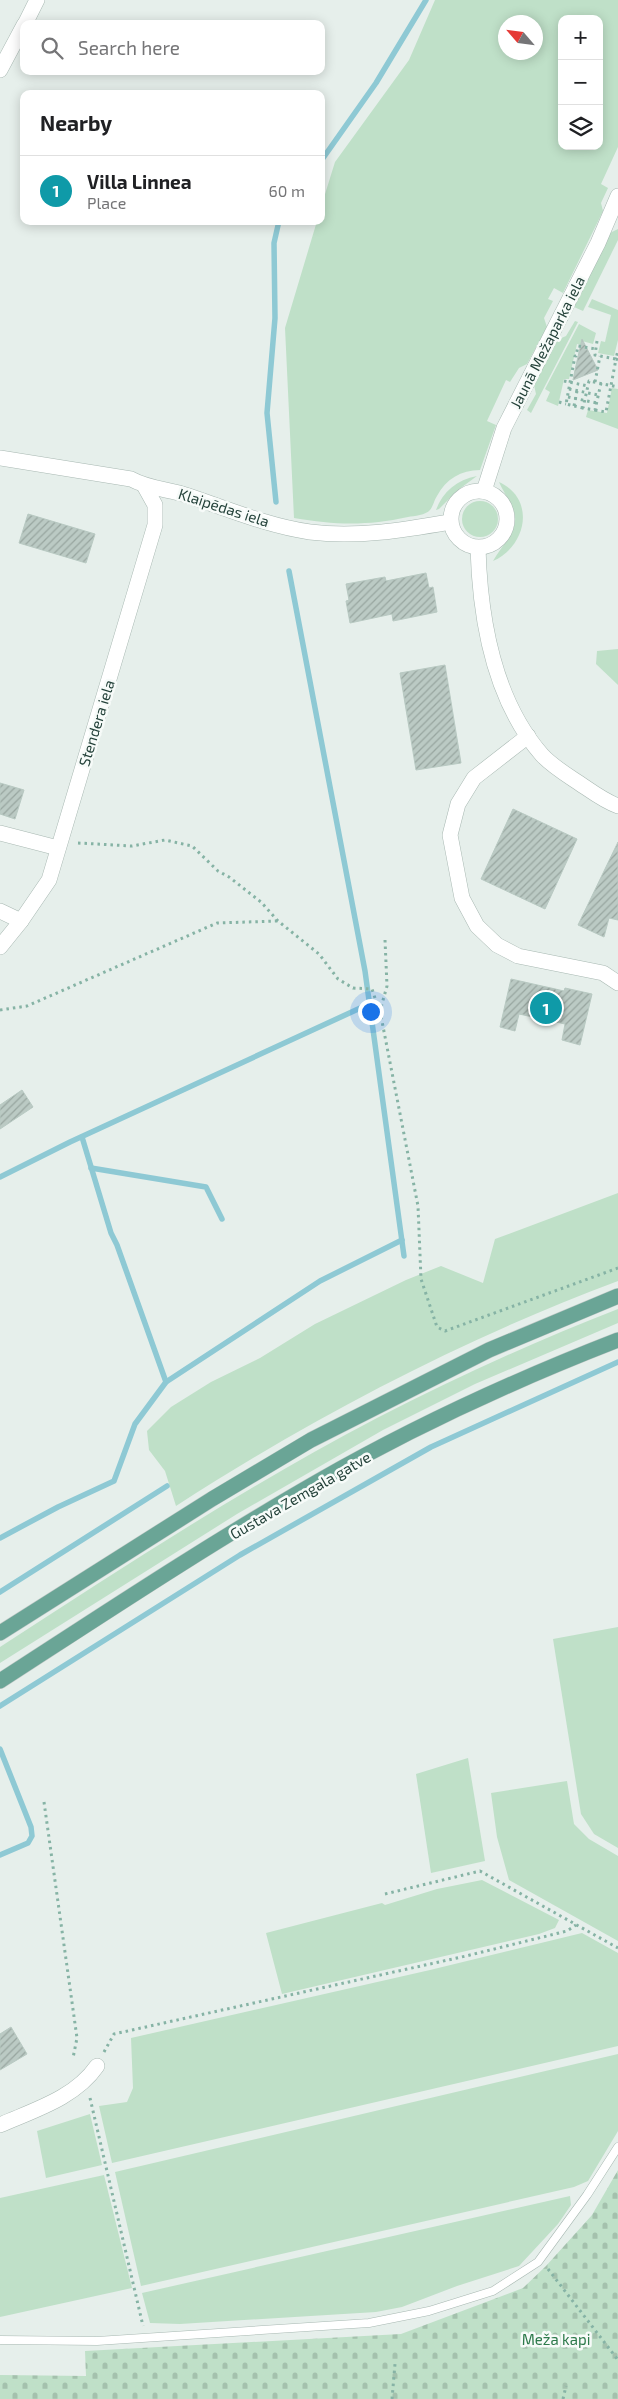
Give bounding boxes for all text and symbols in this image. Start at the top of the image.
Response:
north arrow [498,15,543,60]
map controls [558,15,603,150]
button: + [558,15,603,60]
search box [20,20,325,75]
icon: search [38,34,66,62]
text: Search here [78,36,180,59]
button: − [558,60,603,105]
button: layers [558,105,603,150]
text: Nearby [40,110,112,135]
text: Villa Linnea [87,170,192,193]
text: 1 [53,181,59,200]
text: 60 m [269,181,305,200]
text: Place [87,193,126,212]
street label: Jaunā Mežaparka iela [506,273,588,411]
street label: Klaipēdas iela [176,484,272,530]
street label: Stendera iela [74,678,118,768]
pin: 1 [530,989,562,1027]
your location [358,999,384,1025]
street label: Gustava Zemgala gatve [226,1447,374,1543]
park label: Meža kapi [522,2330,590,2348]

